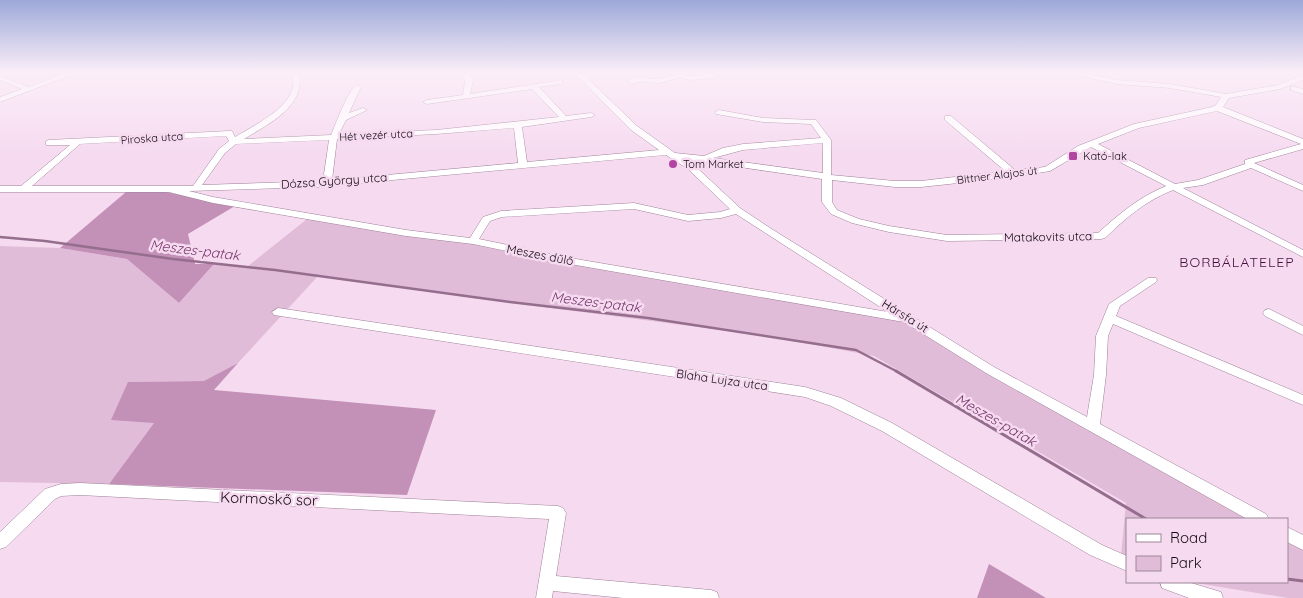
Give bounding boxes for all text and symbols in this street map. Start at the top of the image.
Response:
street label: Hét vezér utca [339,126,413,144]
street label: Piroska utca [120,129,184,147]
place label: Kató-lak [1083,149,1127,163]
marker: Kató-lak [1067,150,1079,162]
place label: Tom Market [683,157,744,171]
marker: Tom Market [667,158,679,170]
street label: Bittner Alajos út [956,163,1038,187]
street label: Dózsa György utca [280,169,388,192]
street label: Matakovits utca [1004,228,1092,245]
water label: Meszes-patak [149,236,242,265]
street label: Meszes dűlő [505,241,575,268]
district label: BORBÁLATELEP [1179,253,1295,271]
water label: Meszes-patak [550,288,643,317]
street label: Hársfa út [879,295,931,336]
street label: Blaha Lujza utca [675,366,769,393]
water label: Meszes-patak [952,390,1041,451]
street label: Kormoskő sor [220,487,318,510]
legend [1126,518,1288,583]
text: Road [1170,528,1207,547]
text: Park [1170,553,1202,572]

